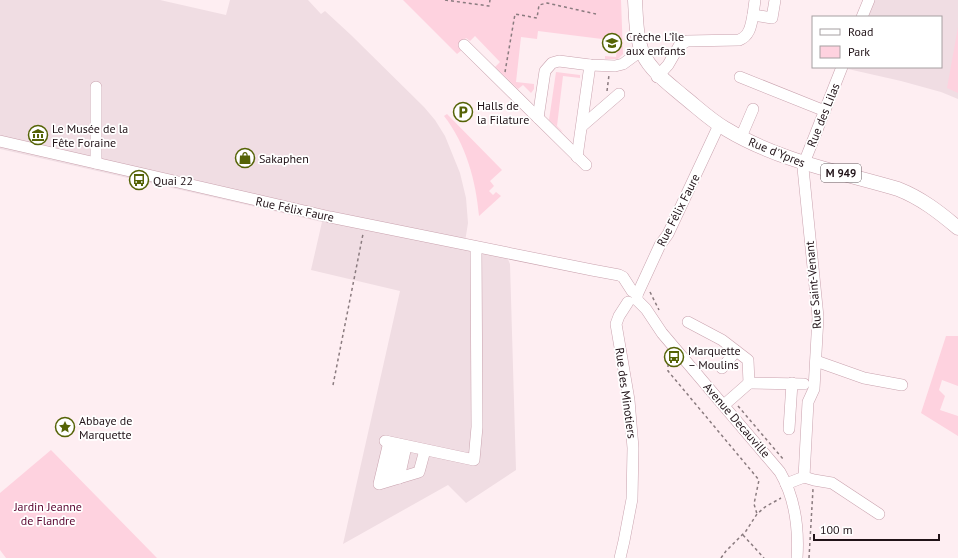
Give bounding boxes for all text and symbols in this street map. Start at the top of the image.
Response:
legend [812,16,942,68]
text: Road [848,24,873,39]
place label: Crèche L'île aux enfants [626,29,686,58]
school or university icon: Crèche L'île aux enfants [601,32,623,54]
text: Park [848,44,870,59]
street label: Rue des Lilas [803,81,843,149]
place label: Halls de la Filature [477,98,529,127]
parking icon: Halls de la Filature [452,101,474,123]
place label: Le Musée de la Fête Foraine [52,121,128,150]
museum icon: Le Musée de la Fête Foraine [27,124,49,146]
street label: Rue d'Ypres [746,134,808,170]
shop icon: Sakaphen [234,147,256,169]
place label: Sakaphen [259,151,309,166]
road number: M 949 [821,164,861,182]
bus stop icon: Quai 22 [128,169,150,191]
street label: Rue Félix Faure [653,171,703,249]
place label: Quai 22 [153,173,193,188]
street label: Rue Félix Faure [254,193,336,225]
street label: Rue Saint-Venant [802,241,824,329]
place label: Marquette – Moulins [688,343,741,372]
street label: Rue des Minotiers [612,346,640,440]
bus stop icon: Marquette – Moulins [663,346,685,368]
street label: Avenue Decauville [700,379,774,461]
place label: Abbaye de Marquette [79,413,132,442]
place icon: Abbaye de Marquette [54,416,76,438]
park label: Jardin Jeanne de Flandre [13,499,82,528]
scale bar [814,516,939,542]
text: 100 m [820,522,853,537]

